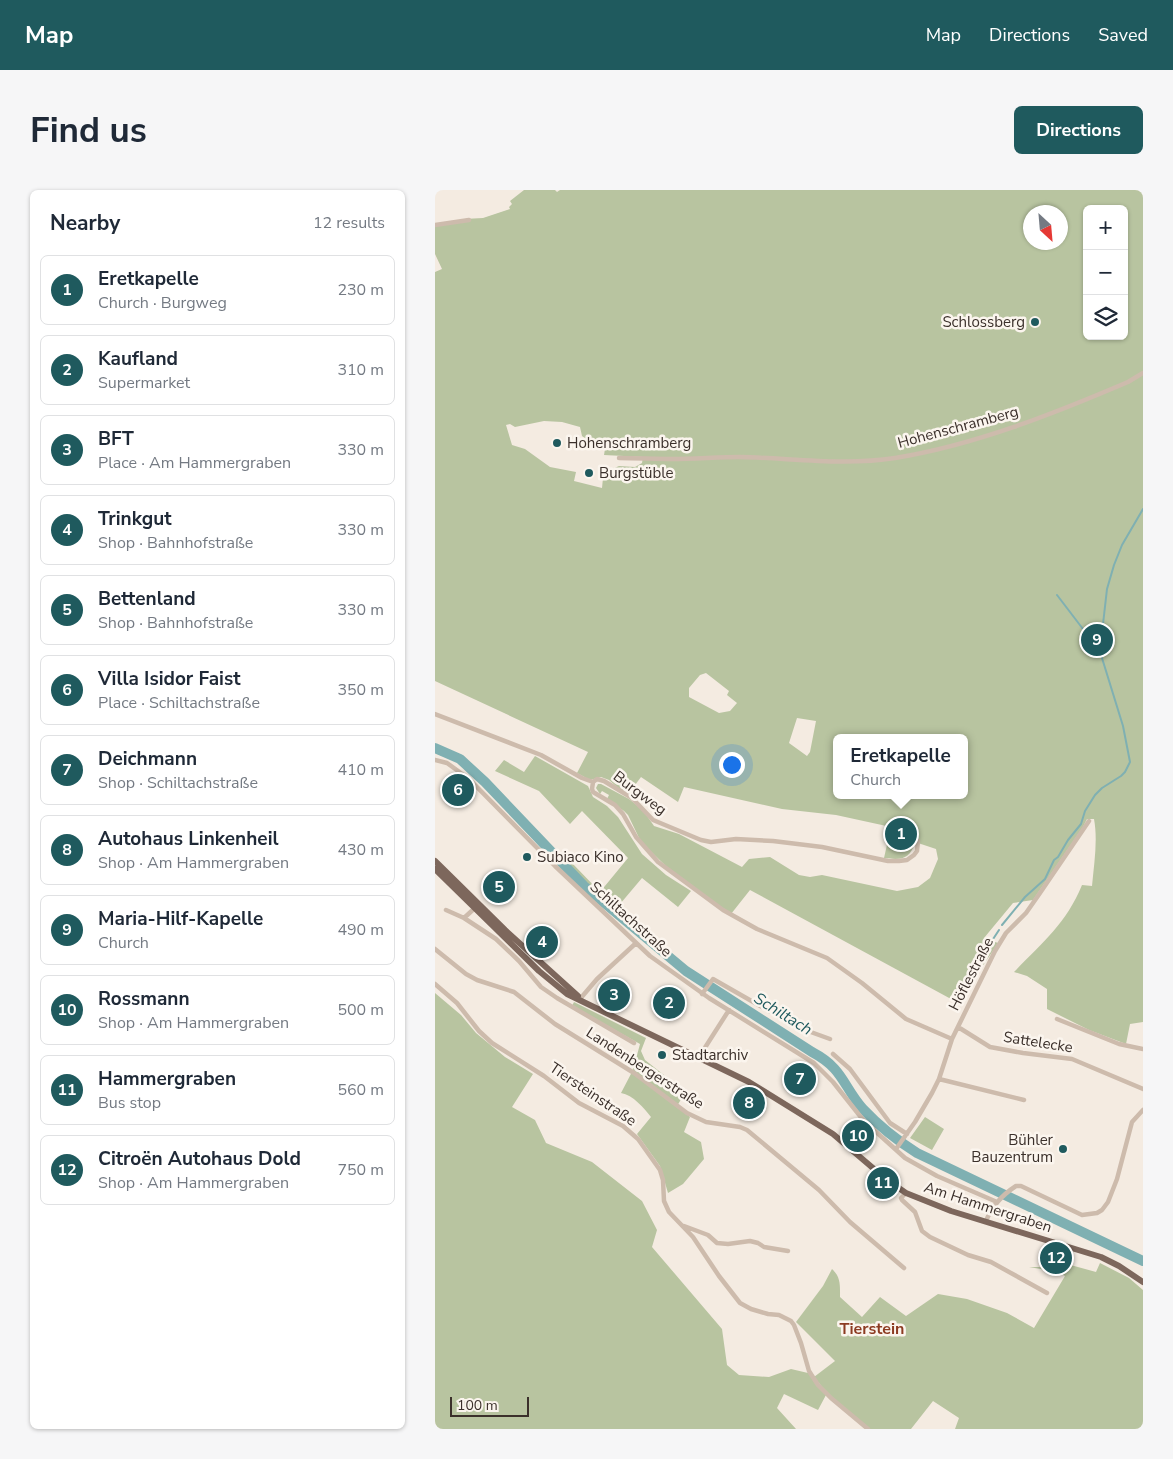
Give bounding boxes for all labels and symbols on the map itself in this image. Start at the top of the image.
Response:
north arrow [1023,205,1068,250]
place label: Schlossberg [942,312,1025,332]
marker: Schlossberg [1029,316,1041,328]
street label: Hohenschramberg [895,401,1021,453]
place label: Hohenschramberg [567,433,691,453]
marker: Hohenschramberg [551,437,563,449]
place label: Burgstüble [599,463,674,483]
marker: Burgstüble [583,467,595,479]
pin: 9 [1081,621,1113,659]
your location [719,752,745,778]
street label: Burgweg [609,766,671,820]
pin: 6 [442,771,474,809]
pin: 1 [885,815,917,853]
place label: Subiaco Kino [537,847,624,867]
marker: Subiaco Kino [521,851,533,863]
pin: 5 [483,868,515,906]
street label: Schiltachstraße [586,877,676,961]
pin: 4 [526,923,558,961]
street label: Höflestraße [944,934,998,1014]
pin: 3 [598,976,630,1014]
pin: 2 [653,984,685,1022]
water label: Schiltach [750,987,816,1041]
street label: Landenbergerstraße [582,1022,708,1114]
street label: Sattelecke [1002,1027,1074,1057]
place label: Stadtarchiv [672,1045,749,1065]
marker: Stadtarchiv [656,1049,668,1061]
street label: Tiersteinstraße [546,1057,640,1131]
pin: 7 [784,1060,816,1098]
pin: 8 [733,1084,765,1122]
pin: 10 [842,1117,874,1155]
place label: Bühler Bauzentrum [971,1130,1054,1167]
marker: Bühler Bauzentrum [1057,1143,1069,1155]
pin: 11 [867,1164,899,1202]
street label: Am Hammergraben [922,1177,1054,1237]
pin: 12 [1040,1239,1072,1277]
district label: Tierstein [840,1318,904,1340]
scale bar [450,1394,529,1417]

